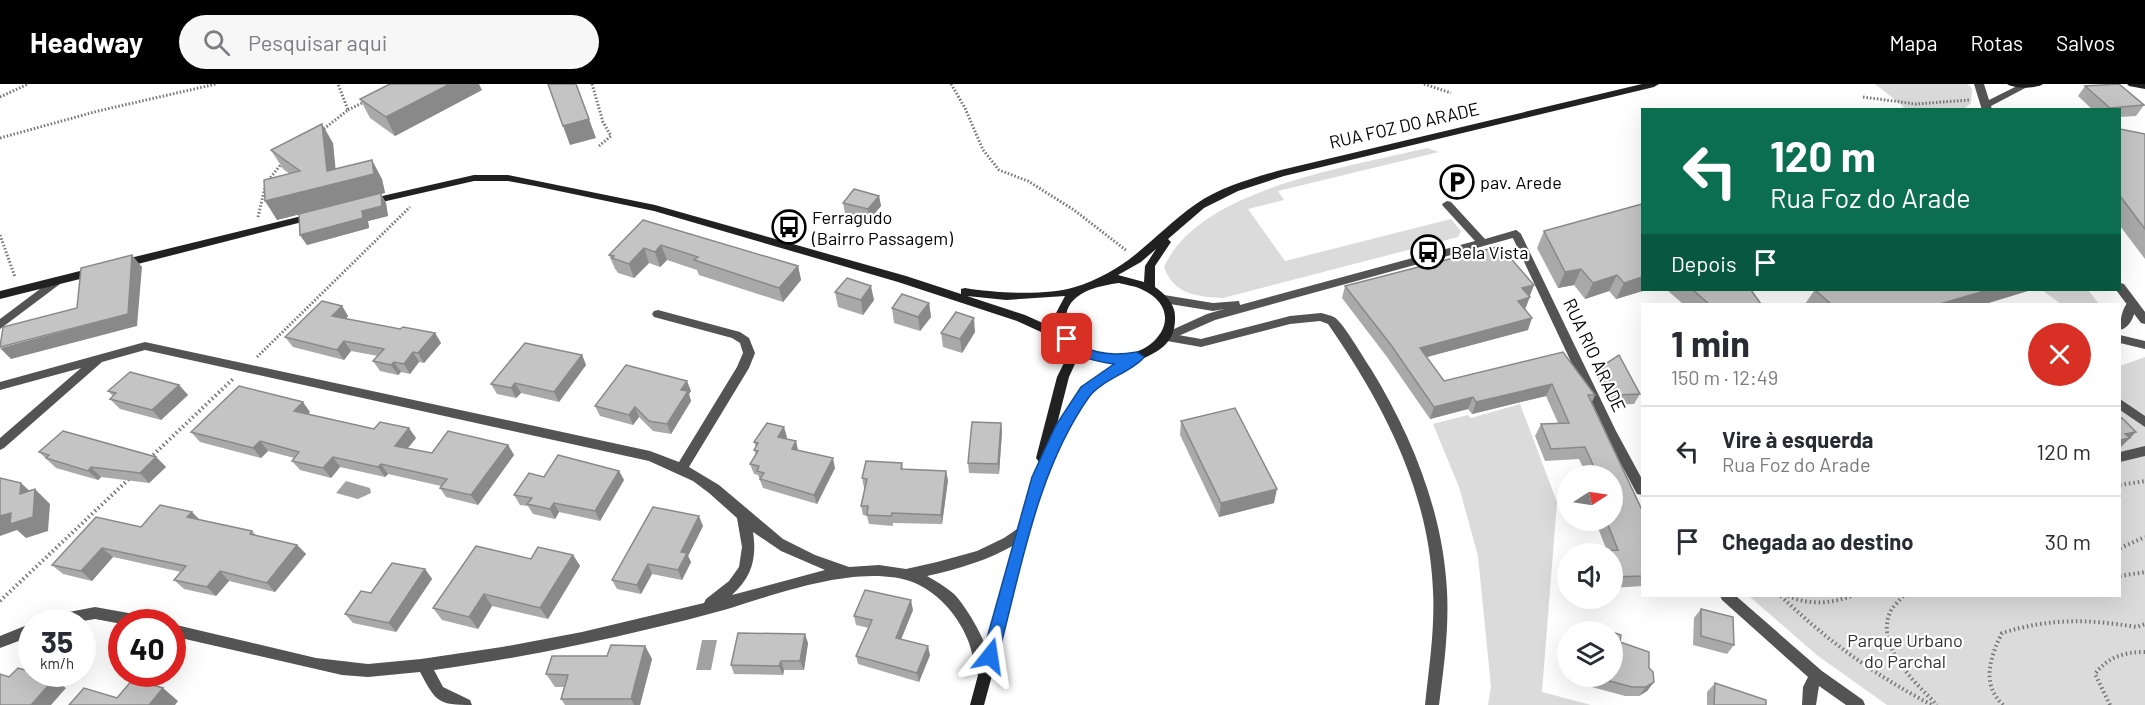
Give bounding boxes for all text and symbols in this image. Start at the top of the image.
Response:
search box [179,15,599,69]
text: Headway [30,25,143,59]
icon: search [200,26,233,59]
text: Pesquisar aqui [248,29,387,55]
text: Mapa [1889,30,1937,55]
text: Rotas [1970,30,2023,55]
text: Salvos [2056,30,2115,55]
street label: RUA FOZ DO ARADE [1327,97,1481,153]
text: 120 m [1770,130,1876,180]
icon: left [1671,132,1749,210]
parking icon: pav. Arede [1439,164,1475,200]
place label: pav. Arede [1480,171,1562,193]
text: Rua Foz do Arade [1770,181,1971,213]
place label: Ferragudo (Bairro Passagem) [811,206,953,249]
bus stop icon: Ferragudo (Bairro Passagem) [771,209,807,245]
bus stop icon: Bela Vista [1410,234,1446,270]
place label: Bela Vista [1451,241,1528,263]
icon: arrive [1749,246,1782,279]
text: Depois [1671,250,1737,276]
street label: RUA RIO ARADE [1559,295,1631,415]
pin [1041,313,1092,364]
text: 1 min [1671,321,1750,364]
icon: arrive [1050,322,1083,355]
button: close [2028,323,2091,386]
text: 150 m · 12:49 [1671,365,1778,389]
text: Vire à esquerda [1722,426,1873,452]
icon: left [1671,435,1704,468]
text: 120 m [2036,438,2091,464]
text: Rua Foz do Arade [1722,452,1871,476]
north arrow [1557,465,1623,531]
map controls [1557,465,1623,687]
icon: arrive [1671,525,1704,558]
text: Chegada ao destino [1722,528,1913,554]
text: 30 m [2045,528,2091,554]
button: sound [1557,543,1623,609]
speed limit sign: 40 [108,609,186,687]
button: layers [1557,621,1623,687]
text: 35 [41,623,73,659]
position arrow [958,624,1022,688]
park label: Parque Urbano do Parchal [1847,629,1963,672]
text: km/h [40,654,74,672]

